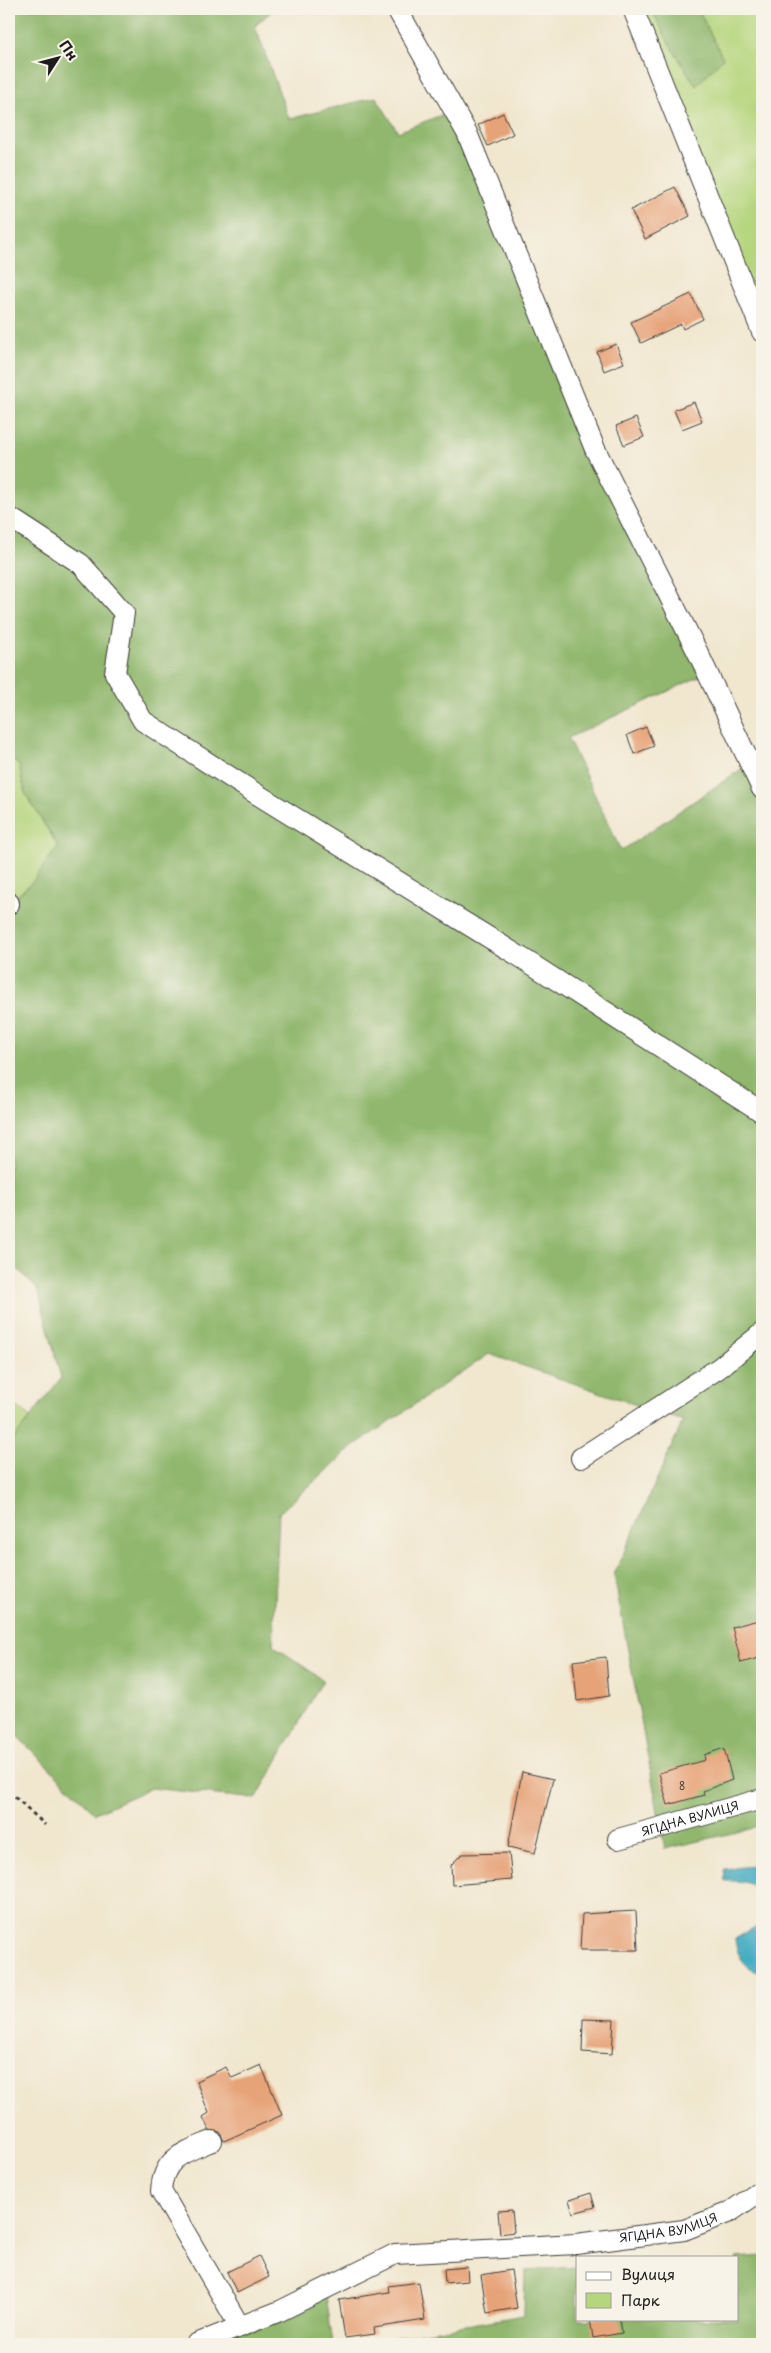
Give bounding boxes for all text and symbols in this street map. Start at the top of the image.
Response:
north arrow [32,32,82,82]
text: Пн [54,36,83,64]
house number: 8 [679,1778,685,1793]
street label: ЯГІДНА ВУЛИЦЯ [639,1796,741,1840]
street label: ЯГІДНА ВУЛИЦЯ [618,2208,720,2246]
legend [576,2256,738,2320]
text: Вулиця [621,2262,675,2285]
text: Парк [621,2288,660,2311]

